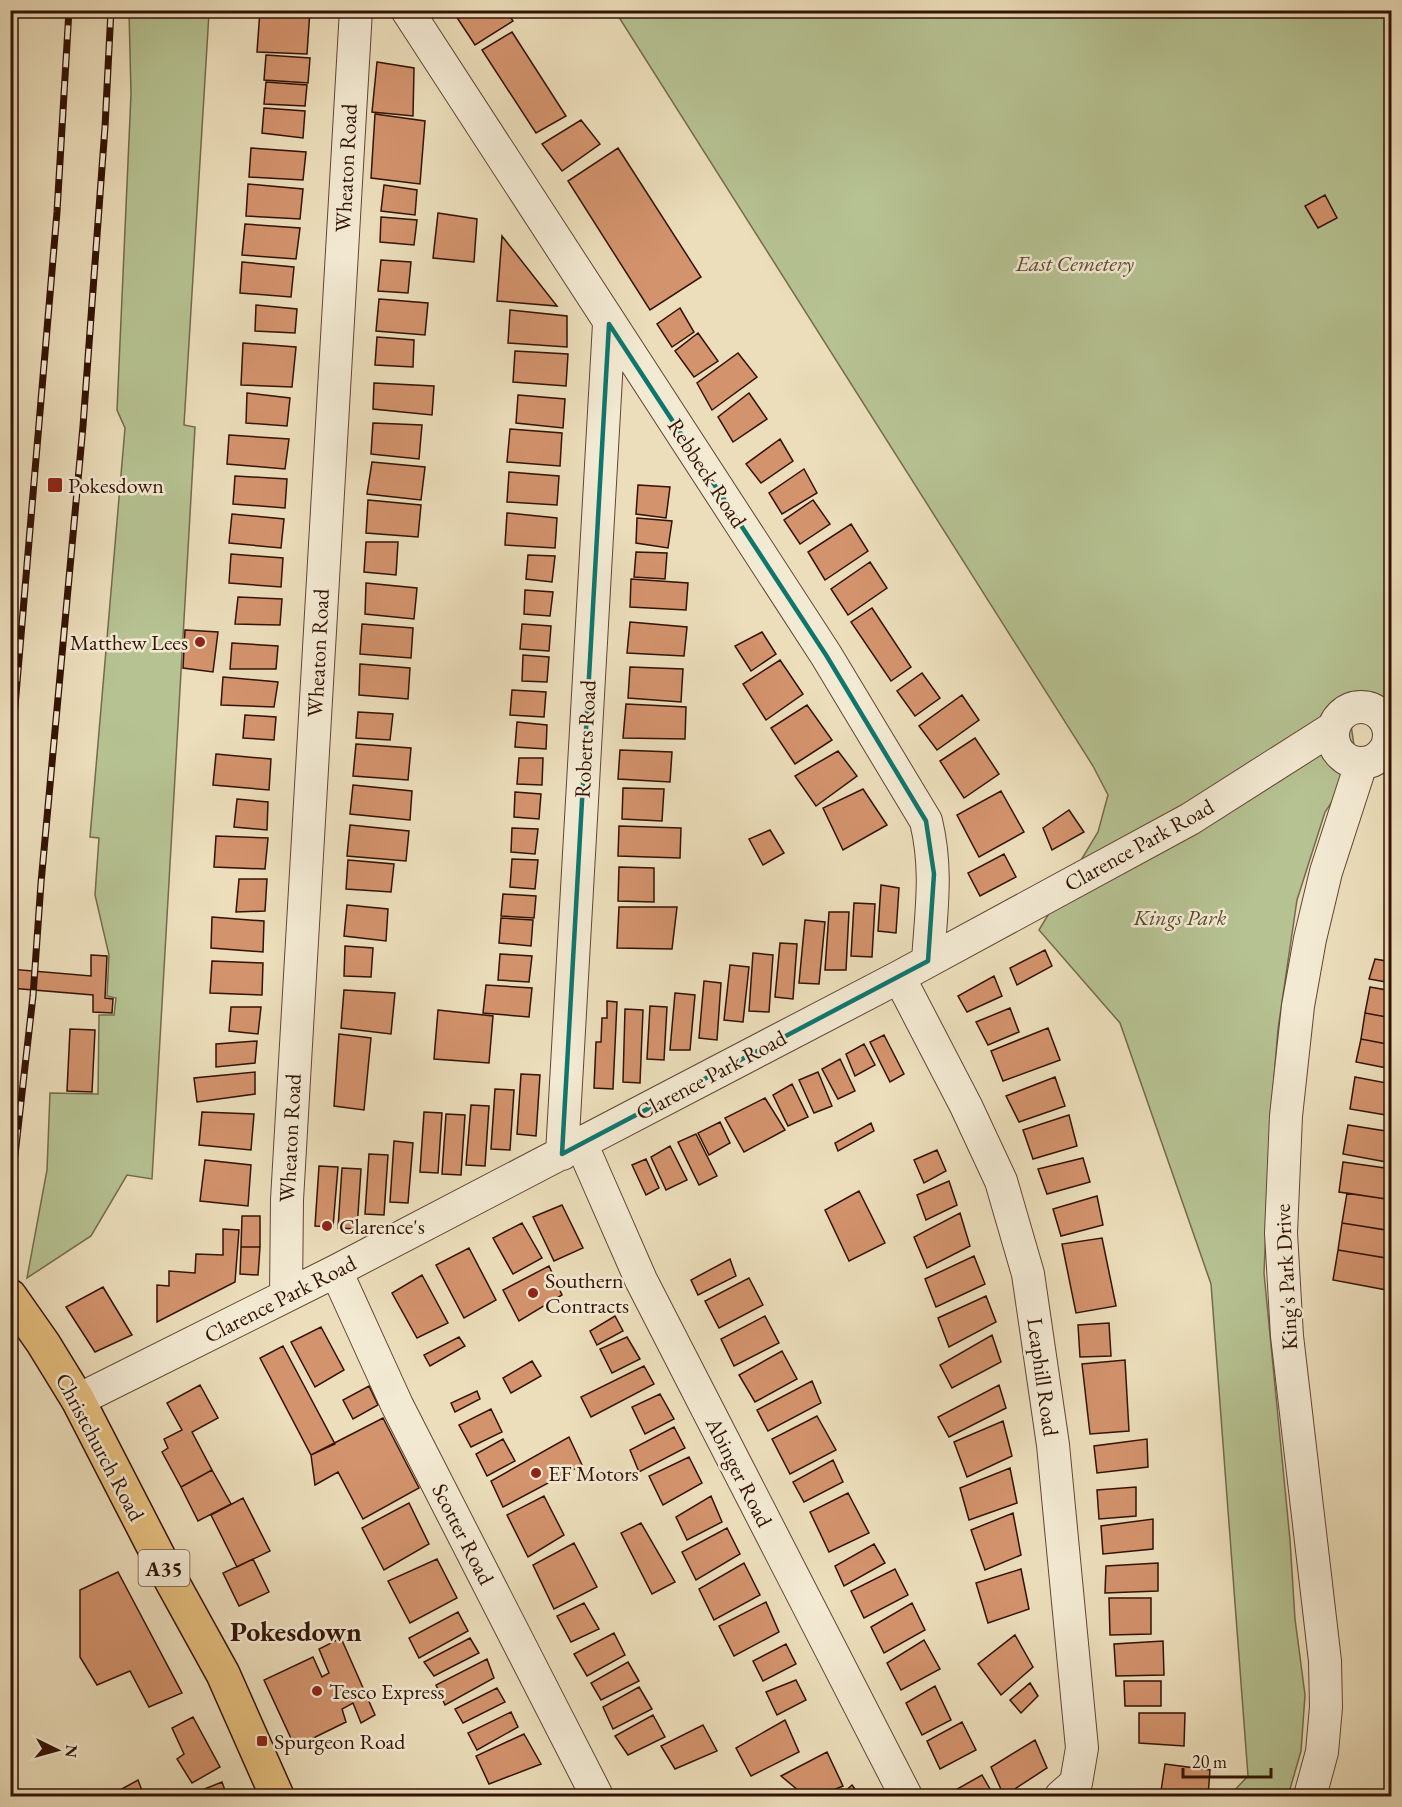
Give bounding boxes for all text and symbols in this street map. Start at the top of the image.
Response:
street label: Wheaton Road [328,102,364,233]
park label: East Cemetery [1015,249,1134,278]
street label: Rebbeck Road [661,413,754,534]
place label: Pokesdown [68,471,164,500]
marker: Pokesdown [46,476,64,494]
street label: Wheaton Road [300,587,336,718]
place label: Matthew Lees [70,628,188,657]
marker: Matthew Lees [193,635,207,649]
street label: Roberts Road [567,678,603,799]
street label: Clarence Park Road [1059,792,1220,898]
park label: Kings Park [1133,903,1226,932]
street label: Clarence Park Road [631,1023,792,1127]
street label: Wheaton Road [272,1072,308,1203]
street label: King's Park Drive [1268,1203,1304,1351]
place label: Clarence's [339,1212,425,1241]
marker: Clarence's [320,1219,334,1233]
street label: Clarence Park Road [199,1248,362,1350]
place label: Southern Contracts [545,1266,629,1320]
marker: Southern Contracts [526,1286,540,1300]
street label: Leaphill Road [1020,1316,1066,1439]
street label: Christchurch Road [49,1368,152,1527]
street label: Abinger Road [698,1411,779,1533]
place label: EF Motors [548,1459,639,1488]
marker: EF Motors [529,1466,543,1480]
street label: Scotter Road [425,1478,501,1590]
road number: A35 [138,1550,190,1586]
district label: Pokesdown [230,1613,362,1649]
place label: Tesco Express [329,1677,444,1706]
marker: Tesco Express [310,1684,324,1698]
north arrow [27,1720,87,1780]
place label: Spurgeon Road [274,1727,406,1756]
marker: Spurgeon Road [255,1734,269,1748]
scale bar [1183,1741,1272,1779]
text: N [60,1744,82,1759]
text: 20 m [1192,1750,1227,1773]

